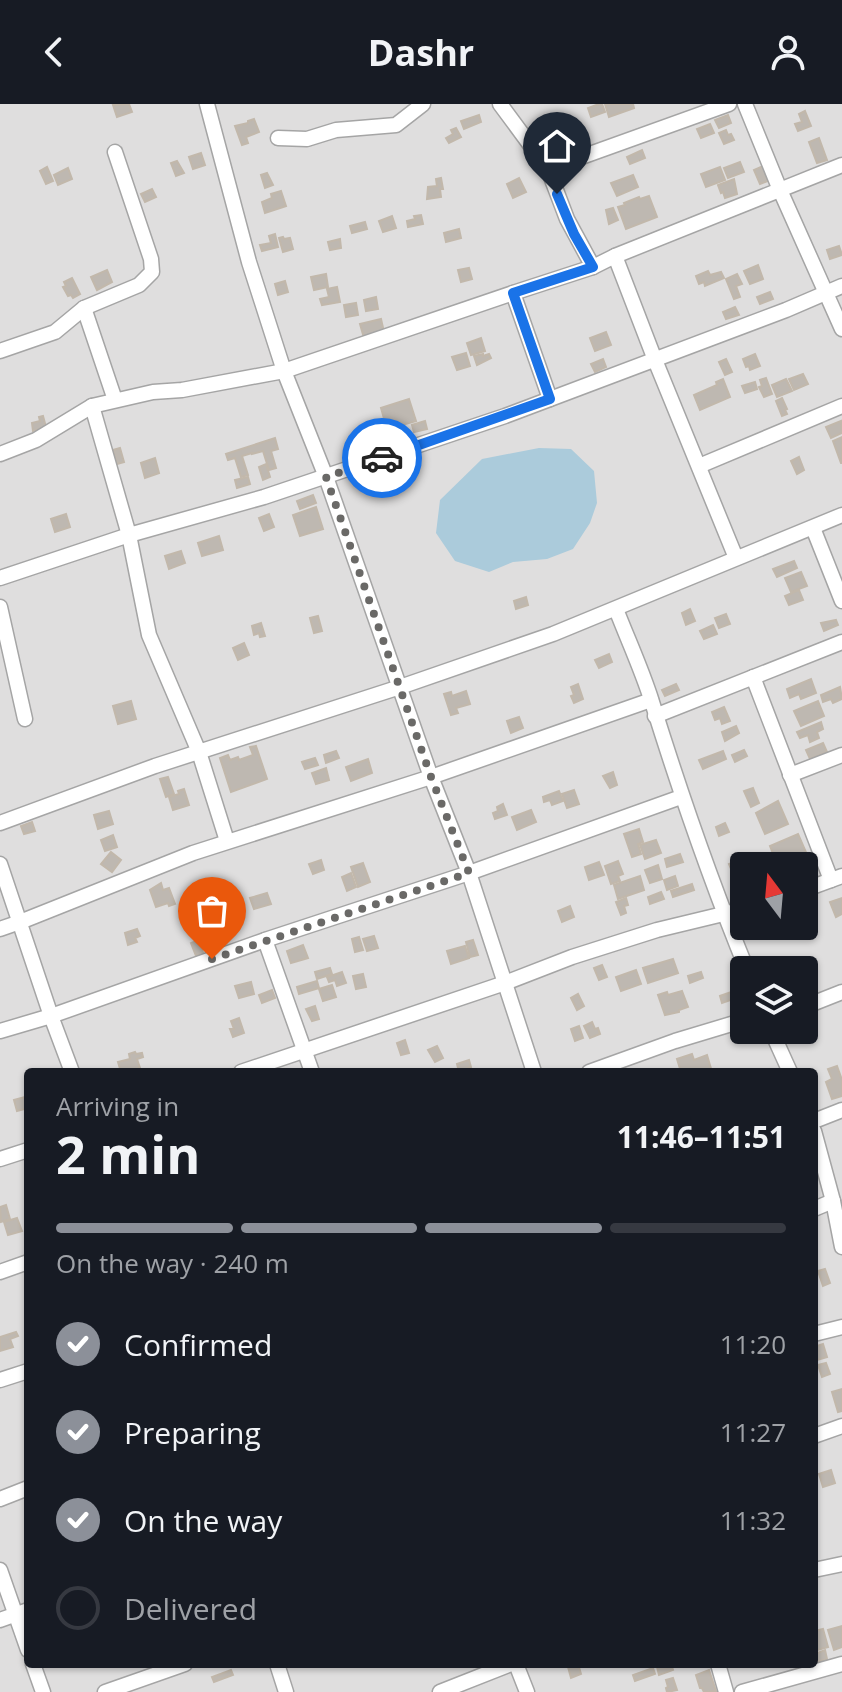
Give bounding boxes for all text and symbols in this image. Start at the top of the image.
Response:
text: Dashr [368,28,474,77]
icon: back [32,30,76,74]
icon: person [766,30,810,74]
pin [523,112,591,194]
icon: home [535,124,579,168]
courier [342,418,422,498]
icon: car [360,436,404,480]
north arrow [730,852,818,940]
map controls [730,852,818,1044]
pin [178,877,246,959]
icon: bag [190,889,234,933]
button: layers [730,956,818,1044]
text: Arriving in [56,1088,179,1124]
text: 11:46–11:51 [617,1116,786,1157]
text: 2 min [56,1118,200,1189]
text: On the way · 240 m [56,1245,289,1281]
icon: check [56,1322,100,1366]
text: Confirmed [124,1324,272,1365]
text: 11:20 [720,1326,786,1362]
icon: check [56,1410,100,1454]
text: Preparing [124,1412,261,1453]
text: 11:27 [720,1414,786,1450]
icon: check [56,1498,100,1542]
text: On the way [124,1500,282,1541]
text: 11:32 [720,1502,786,1538]
text: Delivered [124,1588,257,1629]

